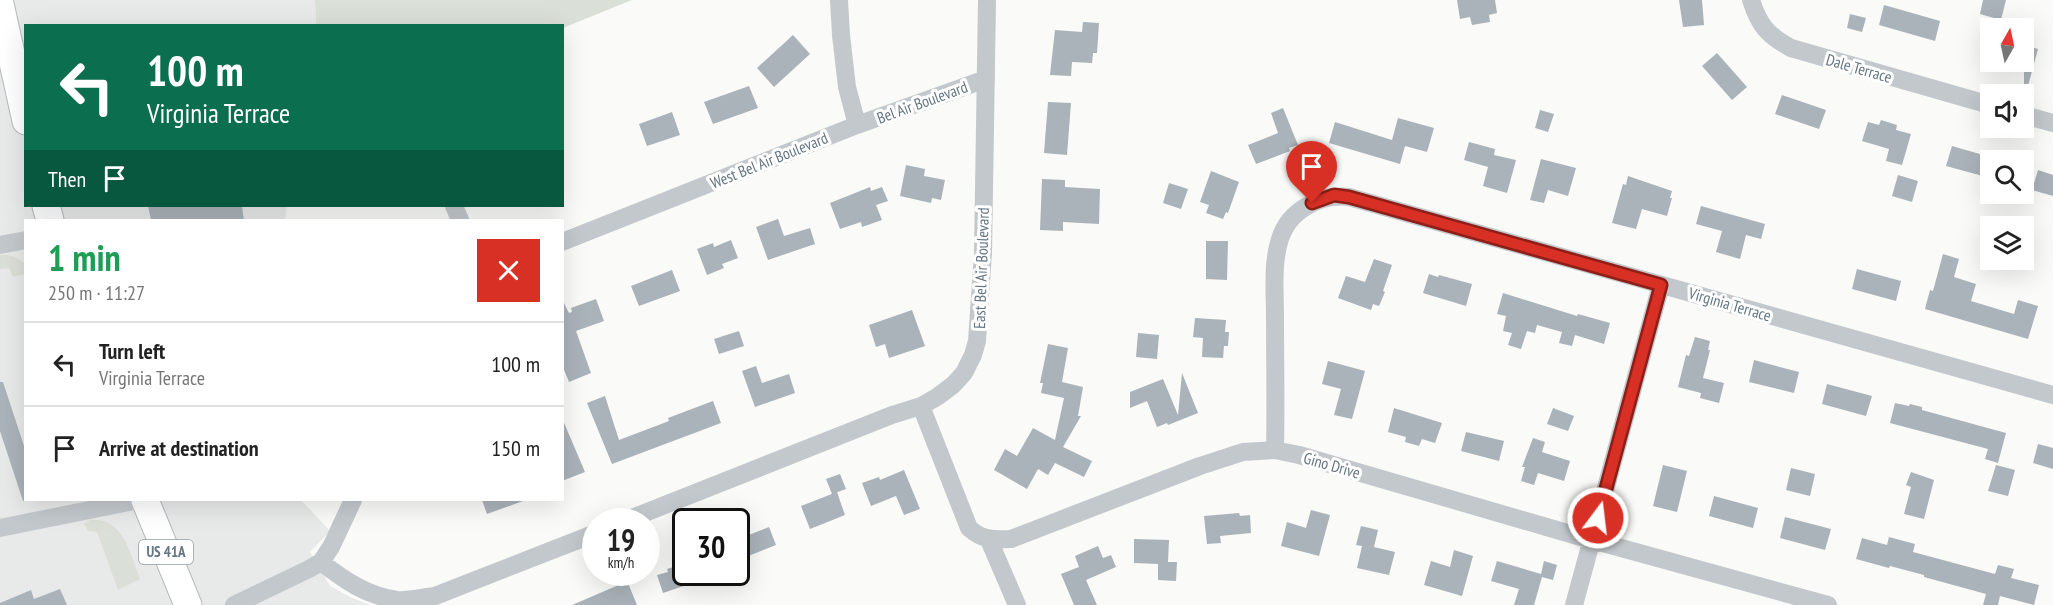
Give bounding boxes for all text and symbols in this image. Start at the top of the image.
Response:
north arrow [1980,18,2034,72]
map controls [1980,18,2034,270]
text: 100 m [147,43,244,98]
icon: left [48,48,126,126]
street label: Dale Terrace [1824,49,1894,87]
street label: Bel Air Boulevard [874,76,970,128]
button: sound [1980,84,2034,138]
text: Virginia Terrace [147,96,290,130]
street label: West Bel Air Boulevard [707,127,831,193]
pin [1286,141,1337,203]
icon: arrive [1295,150,1328,183]
button: search [1980,150,2034,204]
icon: arrive [98,162,131,195]
text: Then [48,165,86,193]
street label: East Bel Air Boulevard [969,207,993,329]
button: layers [1980,216,2034,270]
text: 1 min [48,234,121,281]
button: close [477,239,540,302]
text: 250 m · 11:27 [48,280,145,306]
street label: Virginia Terrace [1686,282,1774,325]
text: Turn left [99,337,165,365]
icon: left [48,348,81,381]
text: 100 m [491,350,540,378]
text: Virginia Terrace [99,365,205,391]
icon: arrive [48,432,81,465]
text: Arrive at destination [99,434,259,462]
text: 150 m [491,434,540,462]
street label: Gino Drive [1301,447,1363,483]
position arrow [1566,486,1630,550]
speed limit sign: 30 [672,508,750,586]
text: 19 [607,520,635,559]
road number: US 41A [139,540,193,564]
text: km/h [608,553,634,572]

